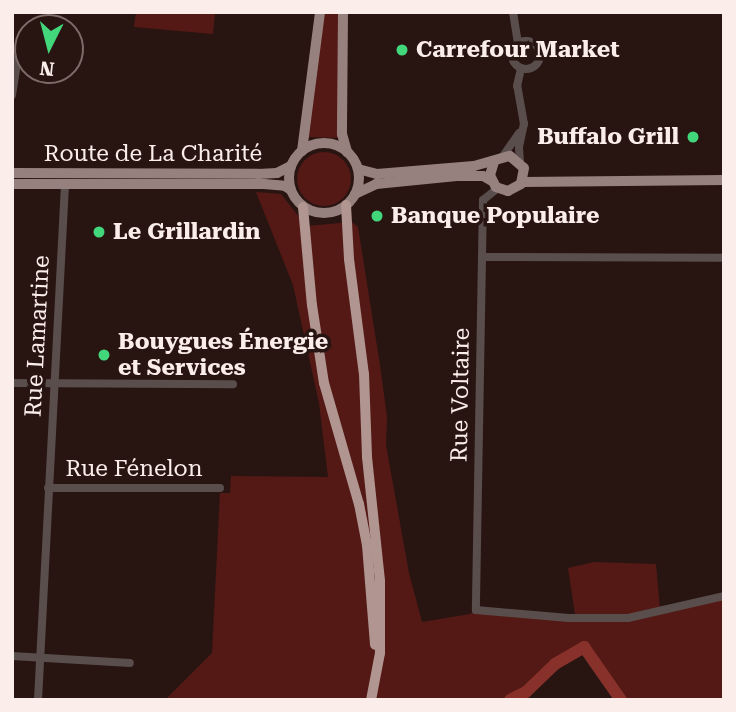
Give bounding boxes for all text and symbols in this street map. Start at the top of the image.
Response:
north arrow [14,14,84,84]
place label: Carrefour Market [416,36,620,64]
marker: Carrefour Market [394,42,410,58]
text: N [38,56,55,81]
place label: Buffalo Grill [537,123,679,151]
marker: Buffalo Grill [685,129,701,145]
street label: Route de La Charité [44,140,262,168]
place label: Banque Populaire [391,202,599,230]
marker: Banque Populaire [369,208,385,224]
place label: Le Grillardin [113,218,261,246]
marker: Le Grillardin [91,224,107,240]
street label: Rue Lamartine [20,254,56,418]
place label: Bouygues Énergie et Services [118,328,328,382]
street label: Rue Voltaire [446,328,476,462]
marker: Bouygues Énergie et Services [96,347,112,363]
street label: Rue Fénelon [65,455,203,483]

